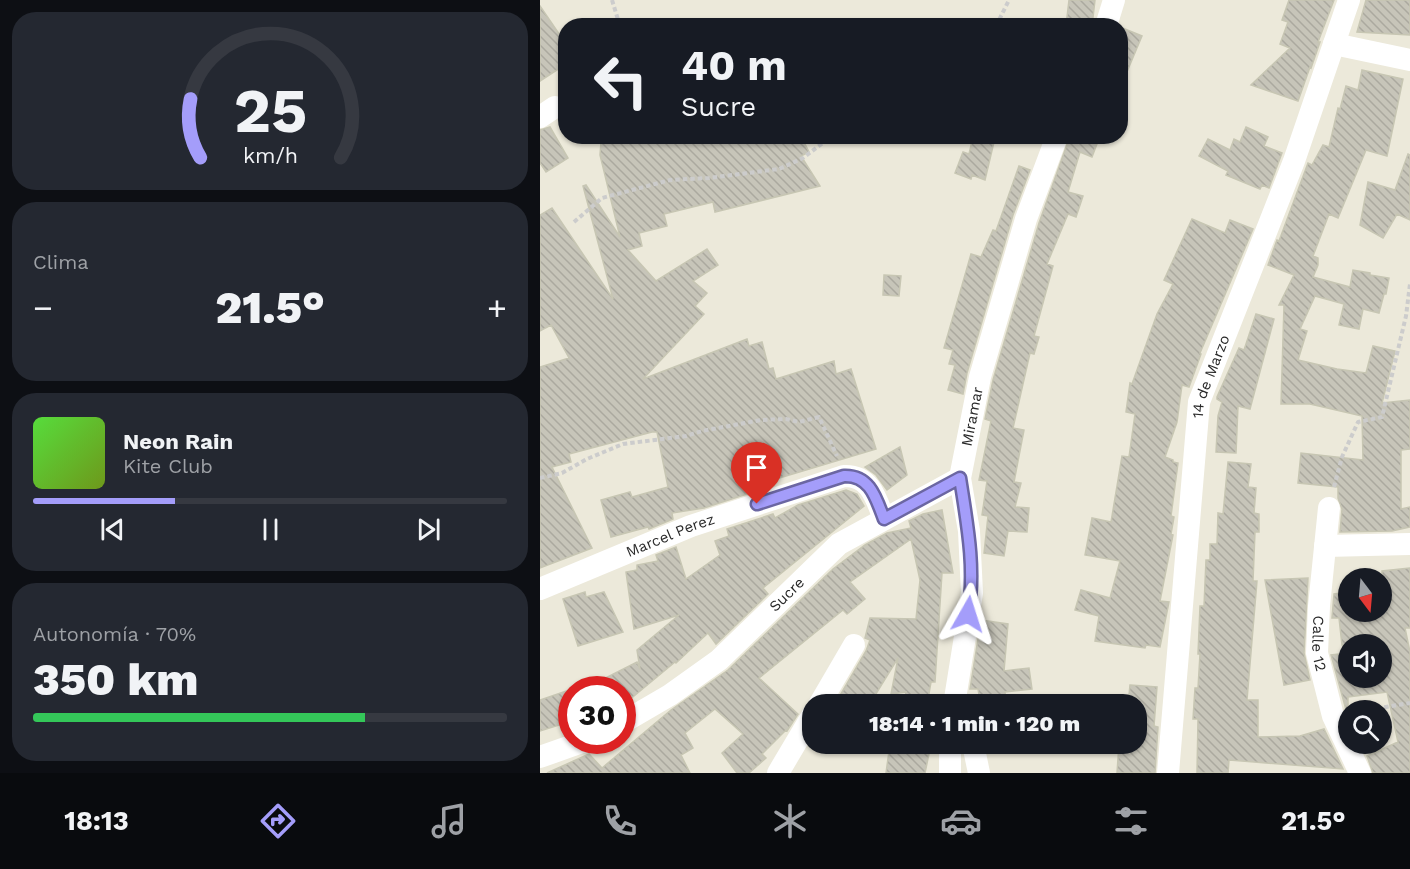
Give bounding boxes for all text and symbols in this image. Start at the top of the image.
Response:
text: 40 m [681,41,787,90]
icon: left [582,42,660,120]
text: 25 [233,74,307,147]
text: Sucre [681,91,756,123]
text: km/h [242,144,298,169]
text: Clima [33,250,89,274]
text: 21.5° [215,281,325,334]
text: − [33,288,53,327]
text: + [487,288,507,327]
street label: 14 de Marzo [1189,332,1234,419]
street label: Miramar [958,385,987,448]
text: Neon Rain [123,429,233,454]
pin [731,442,782,504]
icon: arrive [740,451,773,484]
text: Kite Club [123,454,213,478]
street label: Marcel Perez [623,510,717,561]
icon: previous [96,513,129,546]
icon: pause [254,513,287,546]
icon: next [412,513,445,546]
north arrow [1338,568,1392,622]
map controls [1338,568,1392,754]
street label: Sucre [765,574,808,616]
position arrow [936,582,1000,646]
street label: Calle 12 [1308,615,1330,673]
text: Autonomía · 70% [33,622,196,646]
button: sound [1338,634,1392,688]
text: 350 km [33,653,198,706]
speed limit sign: 30 [558,676,636,754]
button: search [1338,700,1392,754]
text: 18:14 · 1 min · 120 m [869,711,1080,736]
icon: directions [257,800,299,842]
icon: music [428,800,470,842]
icon: phone [599,800,641,842]
icon: climate [769,800,811,842]
icon: car [940,800,982,842]
icon: filters [1110,800,1152,842]
text: 18:13 [64,805,129,837]
text: 21.5° [1281,805,1346,837]

